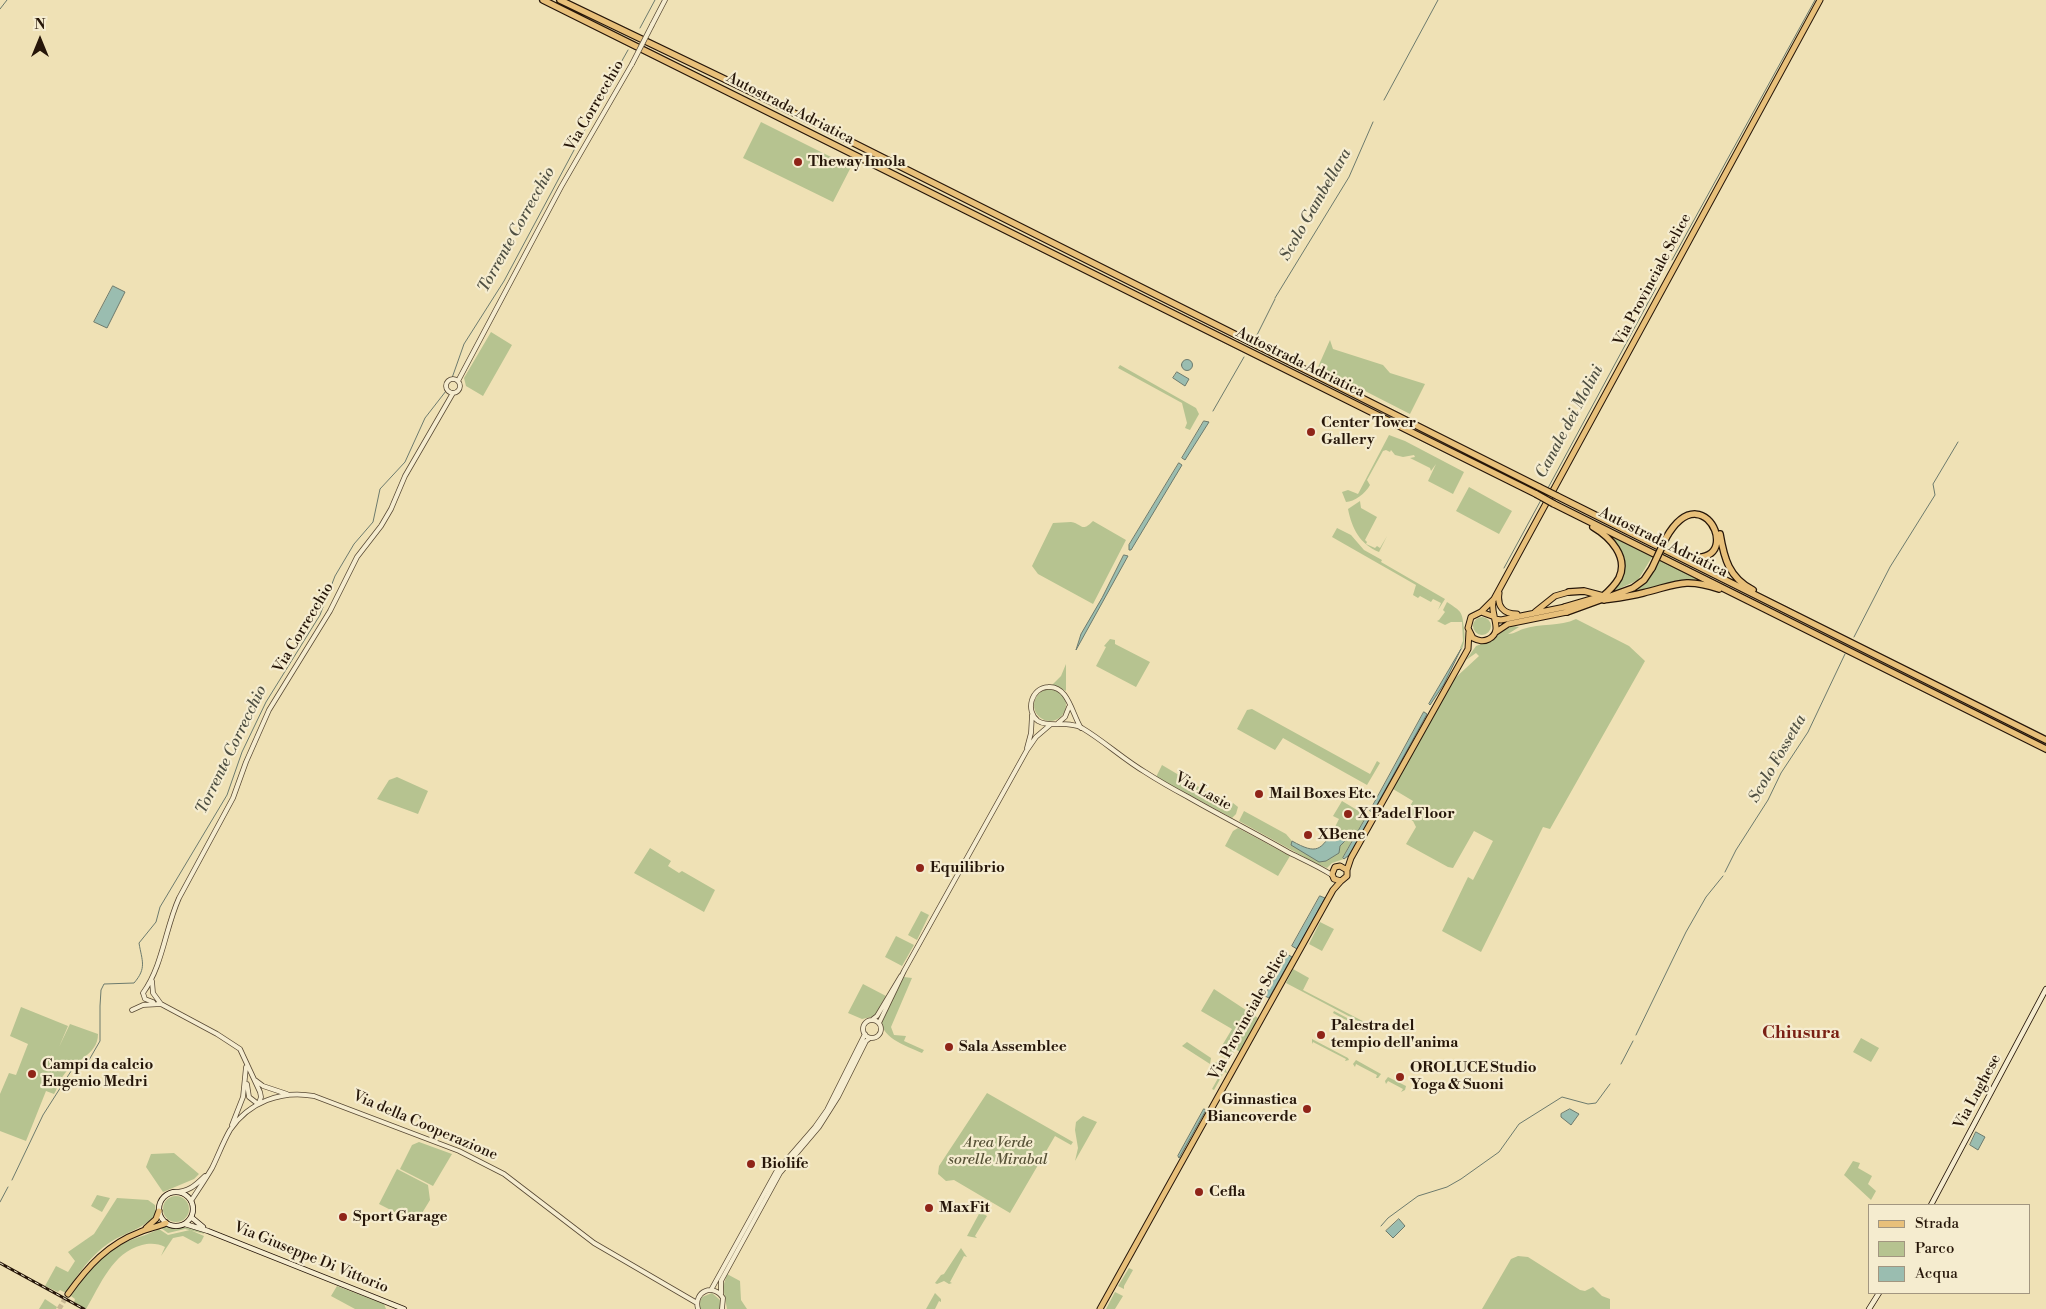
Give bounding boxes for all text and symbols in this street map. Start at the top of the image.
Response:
north arrow [15,15,65,65]
text: N [34,16,46,34]
street label: Via Correcchio [562,57,628,155]
street label: Autostrada Adriatica [723,69,857,149]
water label: Scolo Gambellara [1276,146,1356,264]
place label: Theway Imola [808,153,906,171]
marker: Theway Imola [792,156,804,168]
water label: Torrente Correcchio [475,164,559,296]
street label: Via Provinciale Selice [1610,211,1696,349]
street label: Autostrada Adriatica [1233,324,1367,402]
water label: Canale dei Molini [1532,362,1608,482]
place label: Center Tower Gallery [1321,414,1416,449]
marker: Center Tower Gallery [1305,426,1317,438]
street label: Autostrada Adriatica [1596,504,1730,582]
street label: Via Correcchio [270,580,338,676]
water label: Torrente Correcchio [193,683,271,817]
water label: Scolo Fossetta [1745,712,1811,806]
street label: Via Lasie [1171,769,1235,815]
place label: Mail Boxes Etc. [1269,785,1376,803]
marker: Mail Boxes Etc. [1253,788,1265,800]
place label: X Padel Floor [1358,805,1455,823]
marker: X Padel Floor [1342,808,1354,820]
place label: XBene [1318,826,1365,844]
marker: XBene [1302,829,1314,841]
place label: Equilibrio [930,859,1005,877]
marker: Equilibrio [914,862,926,874]
street label: Via Provinciale Selice [1205,946,1293,1084]
place label: Palestra del tempio dell'anima [1331,1017,1458,1052]
district label: Chiusura [1762,1023,1840,1045]
marker: Palestra del tempio dell'anima [1315,1029,1327,1041]
place label: Sala Assemblee [959,1038,1067,1056]
marker: Sala Assemblee [943,1041,955,1053]
street label: Via Lughese [1951,1051,2005,1133]
place label: Campi da calcio Eugenio Medri [42,1056,153,1091]
place label: OROLUCE Studio Yoga & Suoni [1410,1059,1537,1094]
marker: Campi da calcio Eugenio Medri [26,1068,38,1080]
marker: OROLUCE Studio Yoga & Suoni [1394,1071,1406,1083]
street label: Via della Cooperazione [350,1087,500,1165]
place label: Ginnastica Biancoverde [1207,1091,1297,1126]
marker: Ginnastica Biancoverde [1301,1103,1313,1115]
park label: Area Verde sorelle Mirabal [948,1134,1048,1169]
place label: Biolife [761,1155,809,1173]
marker: Biolife [745,1158,757,1170]
place label: Cefla [1209,1183,1245,1201]
marker: Cefla [1193,1186,1205,1198]
place label: MaxFit [939,1199,990,1217]
marker: MaxFit [923,1202,935,1214]
legend [1868,1204,2031,1294]
place label: Sport Garage [353,1208,448,1226]
marker: Sport Garage [337,1211,349,1223]
text: Strada [1915,1214,1959,1233]
street label: Via Giuseppe Di Vittorio [231,1219,391,1297]
text: Parco [1915,1239,1954,1258]
text: Acqua [1915,1264,1958,1283]

